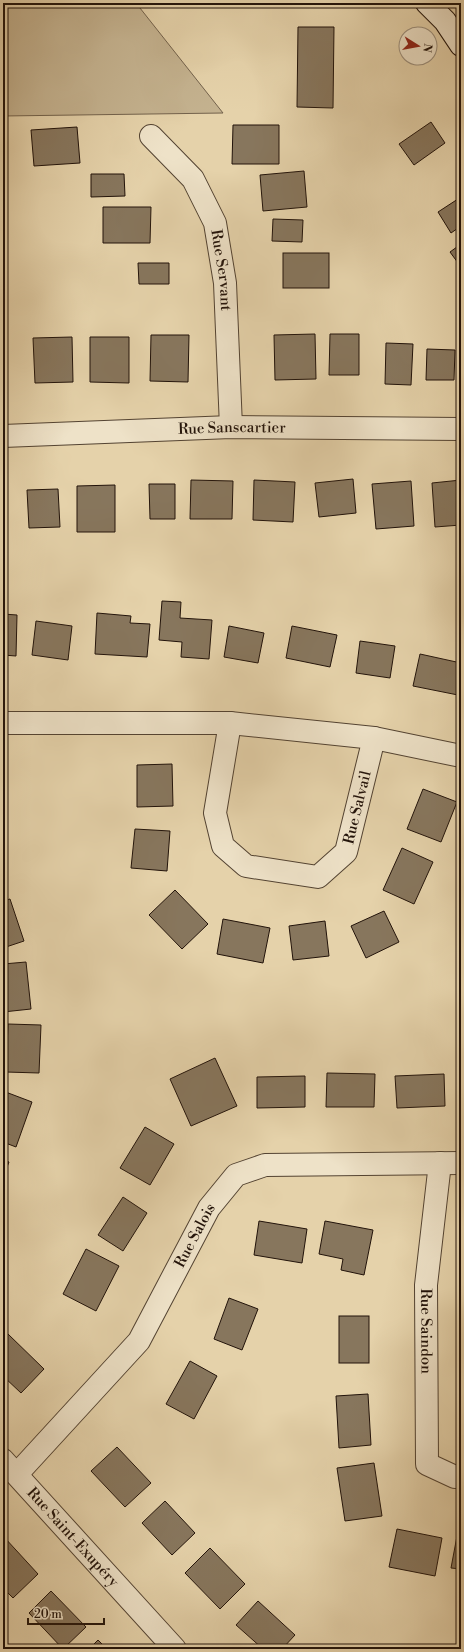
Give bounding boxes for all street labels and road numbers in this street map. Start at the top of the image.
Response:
street label: Rue Servant [207,228,236,312]
street label: Rue Sanscartier [178,417,286,439]
street label: Rue Salvail [339,768,375,846]
street label: Rue Salois [170,1199,219,1271]
street label: Rue Saindon [417,1288,436,1374]
street label: Rue Saint-Exupéry [23,1483,124,1591]

